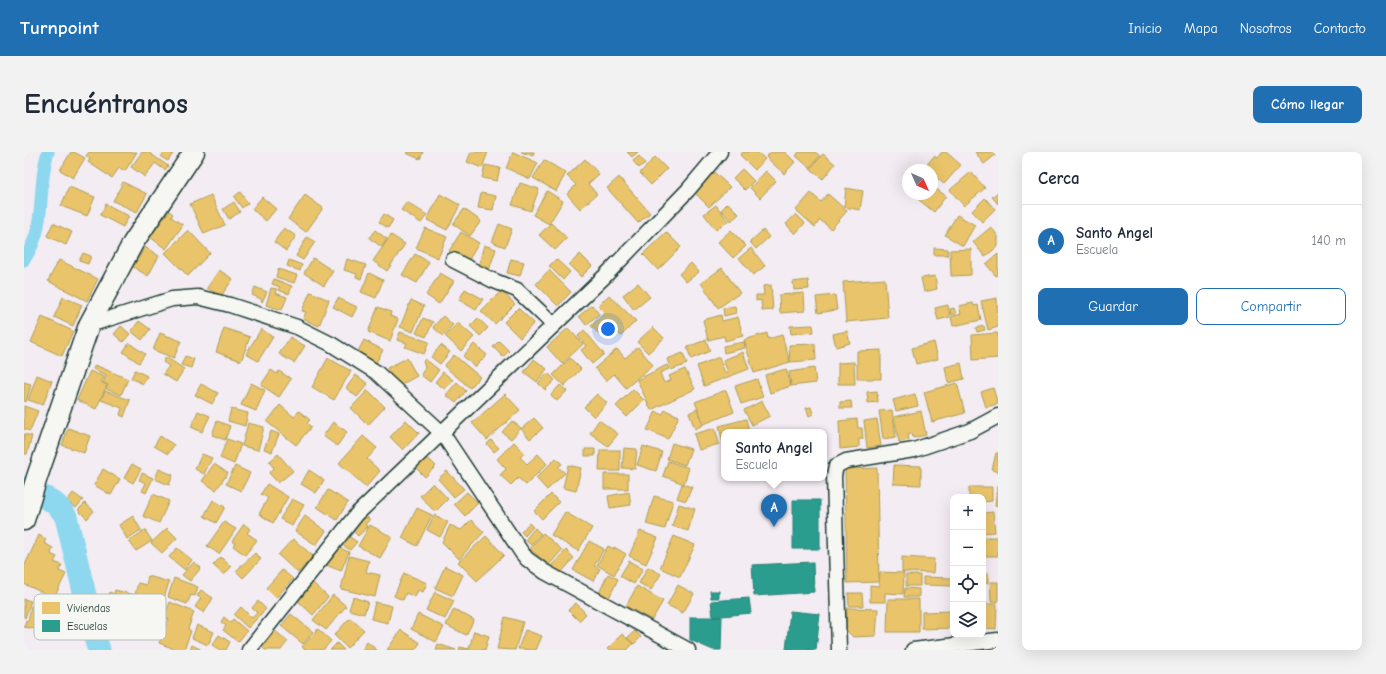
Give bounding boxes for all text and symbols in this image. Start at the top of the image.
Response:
text: Turnpoint [20,17,99,39]
text: Inicio [1128,20,1162,37]
text: Mapa [1184,20,1218,37]
text: Nosotros [1240,20,1292,37]
text: Contacto [1314,20,1366,37]
button: Cómo llegar [1253,86,1362,123]
text: Encuéntranos [24,88,188,120]
north arrow [902,164,938,200]
text: Cerca [1038,169,1080,188]
text: Santo Angel [1076,224,1153,242]
text: A [1047,233,1055,248]
text: 140 m [1312,233,1346,248]
text: Escuela [1076,242,1118,257]
button: Guardar [1038,288,1188,325]
button: Compartir [1196,288,1346,325]
your location [598,319,618,339]
popup [721,429,827,481]
text: Santo Angel [735,439,813,457]
text: Escuela [735,457,778,472]
pin: A [761,494,787,527]
map controls [950,494,986,638]
button: + [950,494,986,530]
button: − [950,530,986,566]
button: locate [950,566,986,602]
legend [34,594,166,640]
text: Viviendas [67,602,111,615]
button: layers [950,602,986,638]
text: Escuelas [67,620,108,633]

